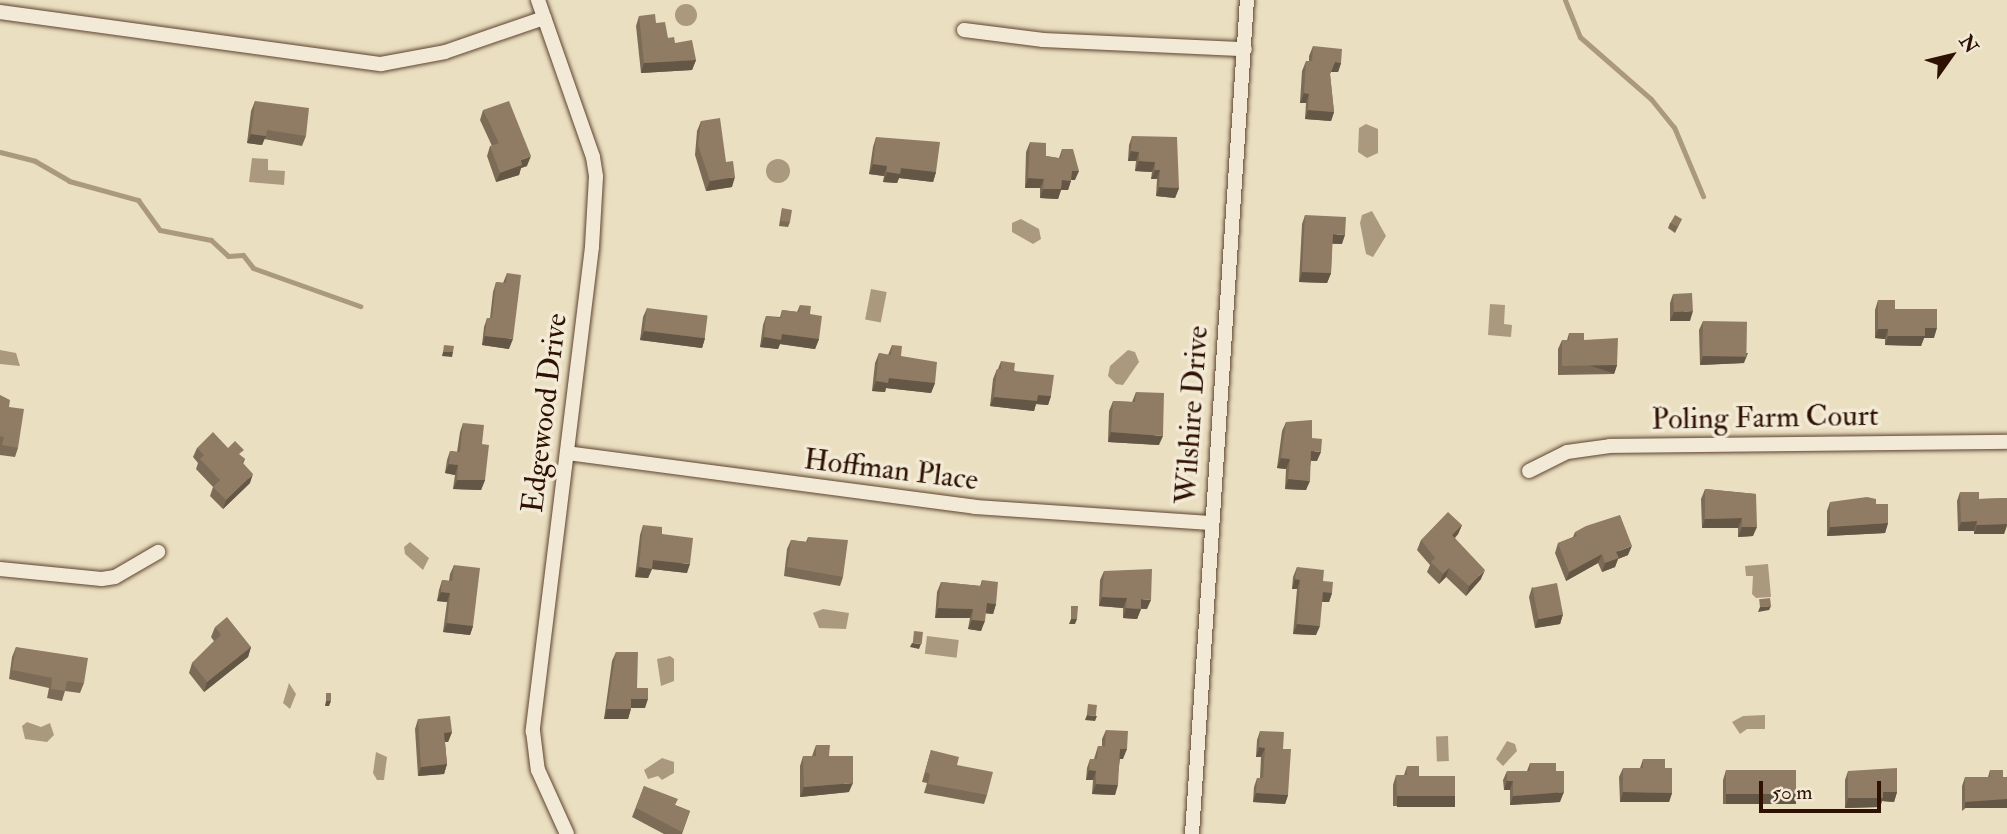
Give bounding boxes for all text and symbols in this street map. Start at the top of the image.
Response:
north arrow [1916,21,1986,91]
text: N [1954,30,1983,58]
street label: Edgewood Drive [515,311,575,515]
street label: Wilshire Drive [1168,325,1216,505]
street label: Poling Farm Court [1651,398,1879,438]
street label: Hoffman Place [802,441,980,499]
scale bar [1762,768,1884,812]
text: 50 m [1772,779,1813,806]

